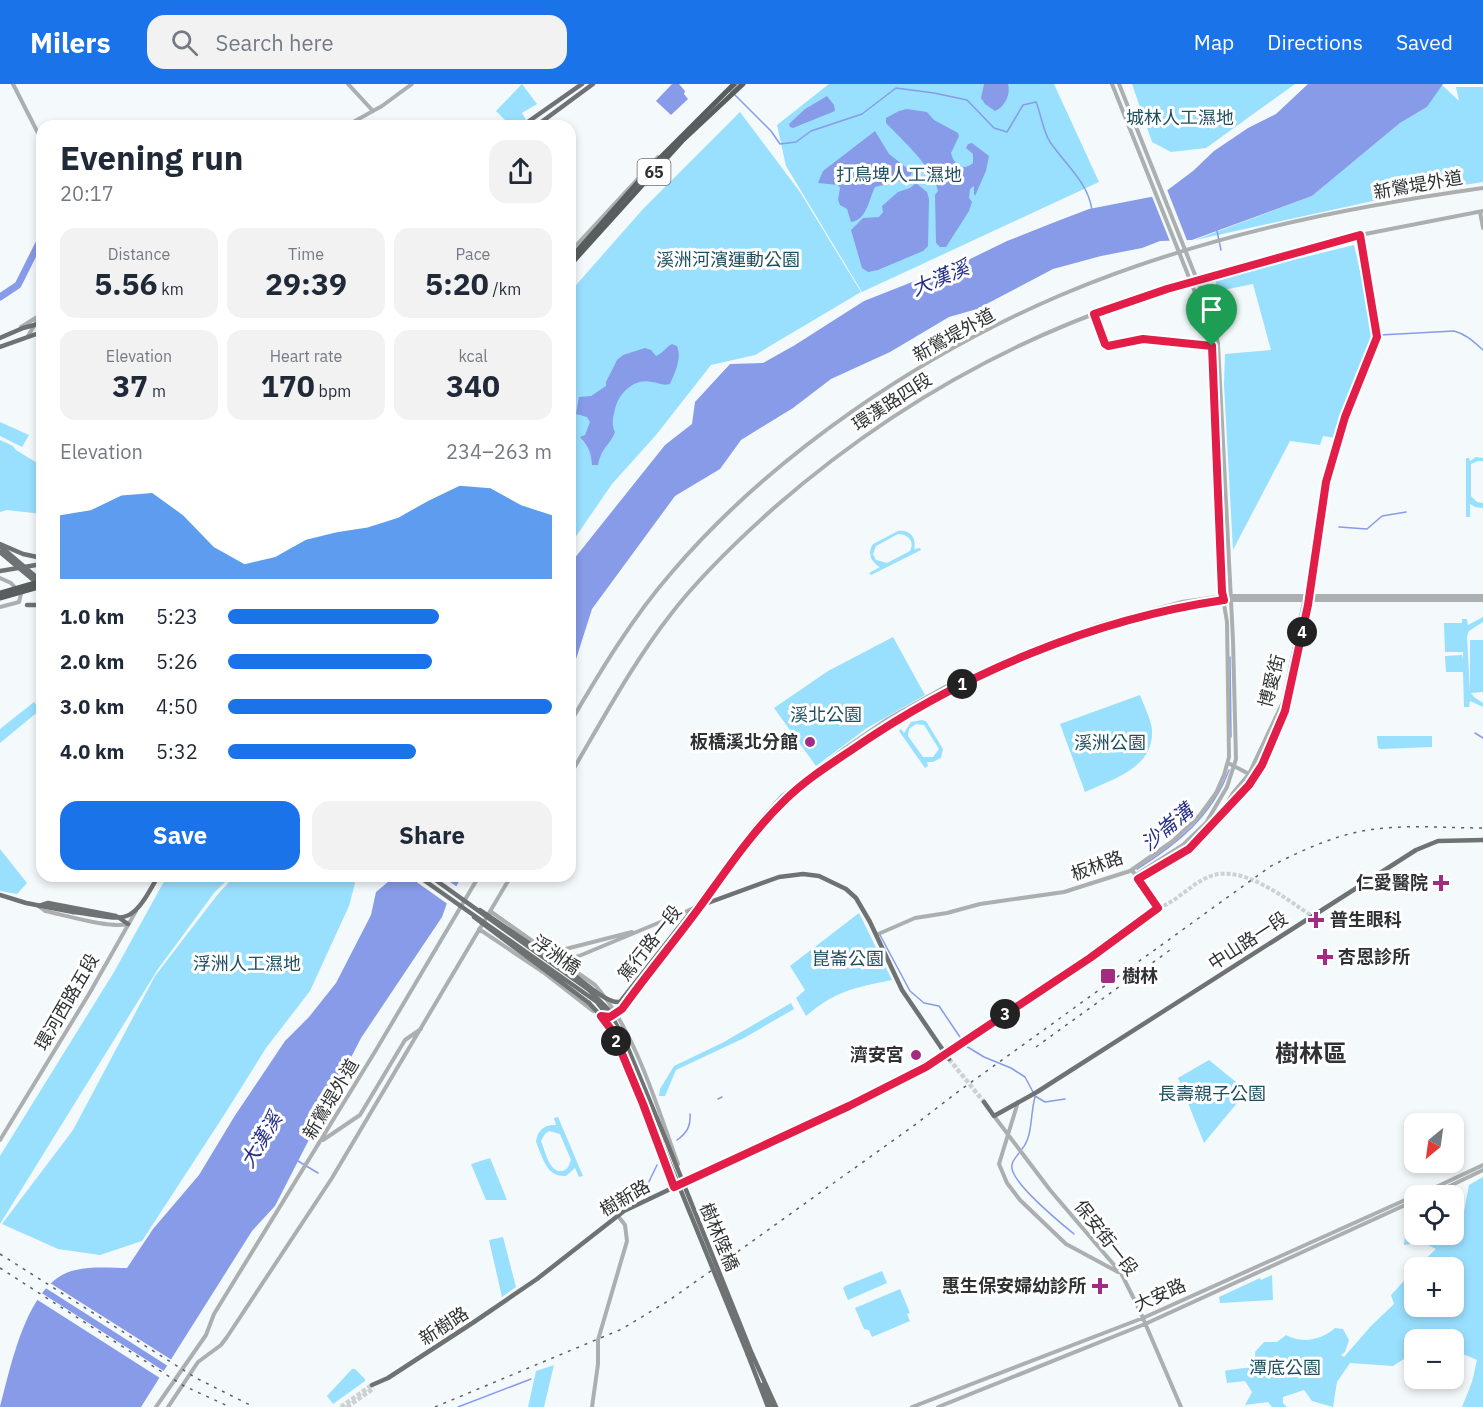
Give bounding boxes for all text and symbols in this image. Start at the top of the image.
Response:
search box [147,15,567,69]
text: Milers [30,24,111,61]
icon: search [168,26,201,59]
text: Search here [216,28,334,57]
text: Map [1194,28,1234,56]
text: Directions [1267,28,1363,56]
text: Saved [1396,28,1453,56]
park label: 城林人工濕地 [1126,106,1234,129]
text: Evening run [60,136,244,179]
button: share [489,140,552,203]
road number: 65 [638,159,670,185]
park label: 打鳥埤人工濕地 [836,163,962,186]
street label: 新鶯堤外道 [1372,165,1464,204]
text: 20:17 [60,180,114,207]
text: Distance [108,244,170,264]
text: Time [288,244,324,264]
text: Pace [456,244,490,264]
park label: 溪洲河濱運動公園 [656,248,800,271]
water label: 大漢溪 [907,252,975,302]
text: 5.56 [94,264,158,303]
text: 29:39 [265,264,347,303]
text: 5:20 [425,264,489,303]
text: km [158,279,184,299]
text: /km [489,279,521,299]
pin [1186,284,1237,346]
icon: arrive [1195,293,1228,326]
street label: 新鶯堤外道 [909,303,999,366]
text: Elevation [106,346,172,366]
text: Heart rate [270,346,342,366]
text: kcal [458,346,488,366]
text: 37 [112,366,148,405]
text: 170 [261,366,315,405]
text: 340 [446,366,500,405]
street label: 環漢路四段 [848,367,936,436]
text: m [148,381,166,401]
text: bpm [315,381,351,401]
text: Elevation [60,438,143,465]
text: 234–263 m [446,438,552,465]
text: 1.0 km [60,603,124,630]
text: 5:23 [156,603,198,630]
pin: 4 [1287,617,1317,647]
text: 4 [1297,622,1307,642]
text: 2.0 km [60,648,124,675]
text: 5:26 [156,648,198,675]
street label: 博愛街 [1253,652,1290,710]
pin: 1 [947,669,977,699]
text: 1 [957,674,967,694]
text: 3.0 km [60,693,124,720]
text: 4:50 [156,693,198,720]
park label: 溪北公園 [790,703,862,726]
place label: 板橋溪北分館 [690,730,798,753]
park label: 溪洲公園 [1074,731,1146,754]
marker: 板橋溪北分館 [803,735,817,749]
text: 4.0 km [60,738,124,765]
text: 5:32 [156,738,198,765]
water label: 沙崙溝 [1135,795,1201,856]
button: Save [60,801,300,870]
button: Share [312,801,552,870]
street label: 板林路 [1068,845,1126,886]
place label: 仁愛醫院 [1356,871,1428,894]
marker: 仁愛醫院 [1432,874,1450,892]
street label: 篤行路一段 [613,900,686,985]
street label: 中山路一段 [1204,906,1292,975]
place label: 普生眼科 [1330,908,1402,931]
marker: 普生眼科 [1307,911,1325,929]
street label: 浮洲橋 [528,930,585,979]
place label: 杏恩診所 [1338,945,1410,968]
park label: 崑崙公園 [812,947,884,970]
marker: 杏恩診所 [1316,948,1334,966]
street label: 環河西路五段 [30,949,104,1054]
park label: 浮洲人工濕地 [193,952,301,975]
place label: 樹林 [1122,964,1158,987]
marker: 樹林 [1099,967,1117,985]
pin: 3 [990,999,1020,1029]
text: 3 [1000,1004,1010,1024]
pin: 2 [601,1026,631,1056]
text: 2 [611,1031,621,1051]
district label: 樹林區 [1275,1037,1347,1069]
place label: 濟安宮 [850,1043,904,1066]
marker: 濟安宮 [909,1048,923,1062]
street label: 新鶯堤外道 [298,1054,364,1143]
park label: 長壽親子公園 [1158,1082,1266,1105]
water label: 大漢溪 [234,1105,289,1172]
north arrow [1404,1113,1464,1173]
map controls [1404,1113,1464,1389]
street label: 樹新路 [596,1174,654,1221]
button: locate [1404,1185,1464,1245]
street label: 保安街一段 [1070,1195,1143,1280]
street label: 樹林陸橋 [695,1199,744,1274]
button: + [1404,1257,1464,1317]
street label: 大安路 [1130,1273,1189,1316]
place label: 惠生保安婦幼診所 [942,1274,1086,1297]
marker: 惠生保安婦幼診所 [1091,1277,1109,1295]
street label: 新樹路 [415,1301,473,1350]
button: − [1404,1329,1464,1389]
park label: 潭底公園 [1249,1356,1321,1379]

